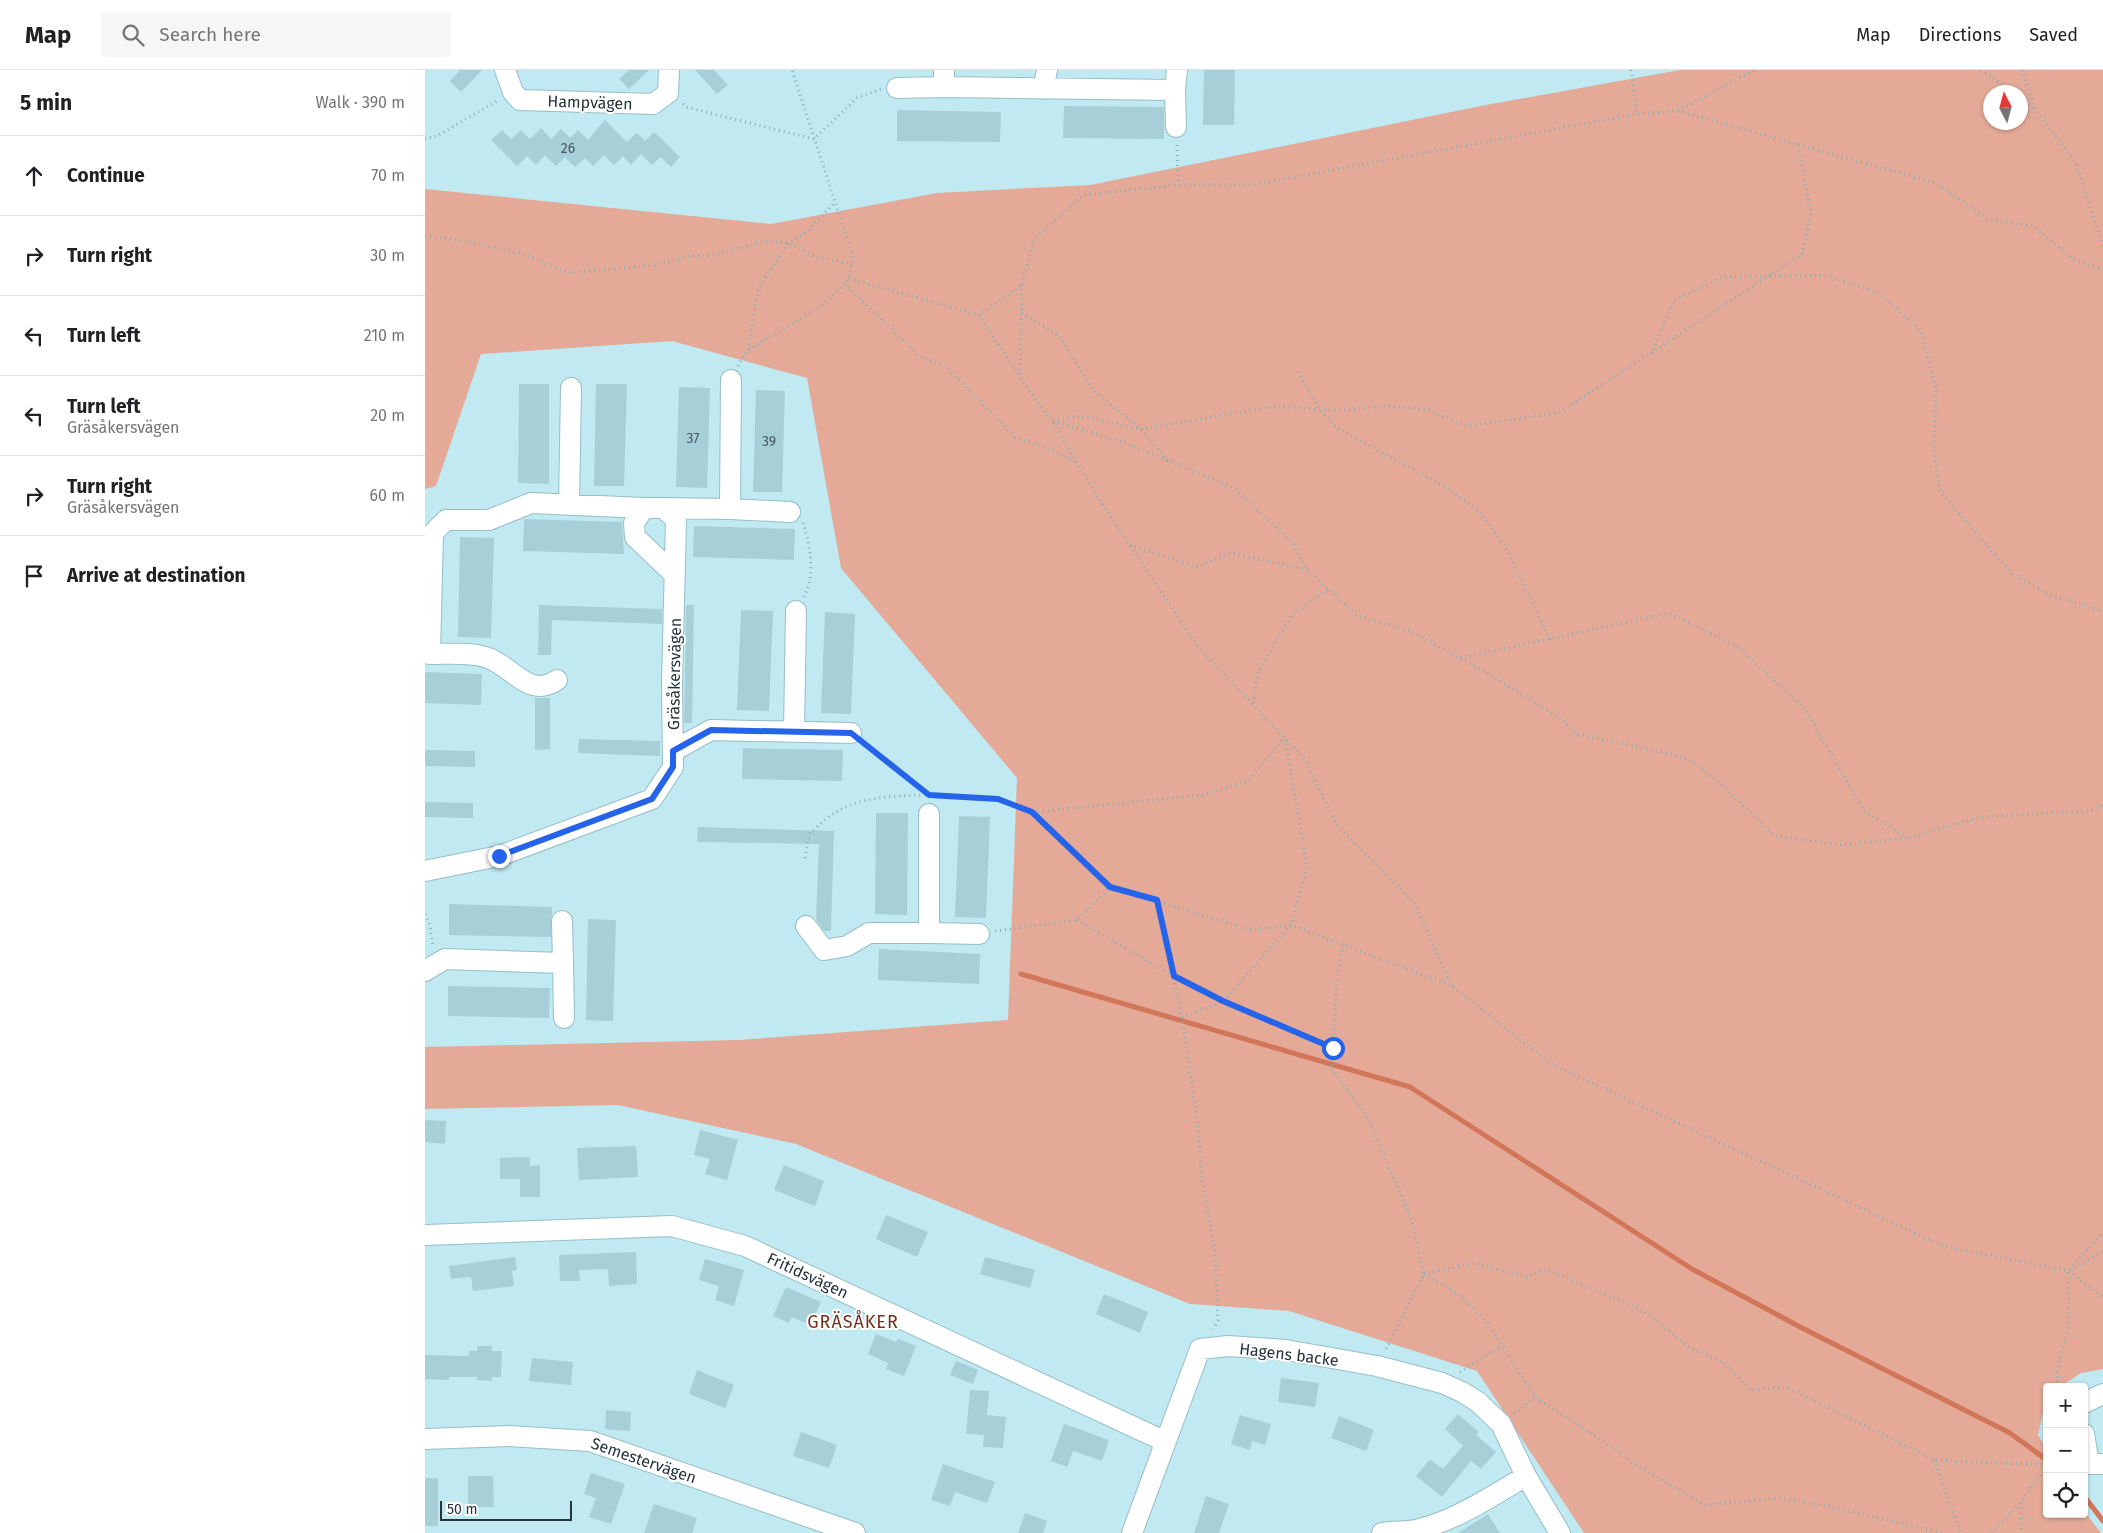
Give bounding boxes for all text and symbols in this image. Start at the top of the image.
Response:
search box [101,12,451,57]
text: Map [25,21,71,49]
icon: search [119,21,147,49]
text: Search here [159,23,261,46]
text: Map [1856,24,1891,46]
text: Directions [1919,24,2001,46]
text: Saved [2029,24,2078,46]
north arrow [1983,85,2028,130]
text: 5 min [20,90,72,116]
street label: Hampvägen [547,92,633,113]
text: Walk · 390 m [315,93,405,112]
house number: 26 [561,140,575,157]
icon: ahead [20,162,48,190]
text: Continue [67,164,145,187]
text: 70 m [371,166,405,185]
icon: right [20,242,48,270]
text: Turn right [67,244,152,267]
text: 30 m [370,246,405,265]
icon: left [20,322,48,350]
text: Turn left [67,324,141,347]
text: 210 m [364,326,405,345]
text: Turn left [67,395,141,418]
icon: left [20,402,48,430]
text: 20 m [370,406,405,425]
text: Gräsåkersvägen [67,418,180,437]
house number: 37 [686,430,700,447]
house number: 39 [762,433,776,450]
text: Turn right [67,475,152,498]
icon: right [20,482,48,510]
text: 60 m [370,486,405,505]
text: Gräsåkersvägen [67,498,180,517]
icon: arrive [20,562,48,590]
text: Arrive at destination [67,564,246,587]
street label: Gräsåkersvägen [664,618,685,730]
route end [488,845,511,868]
route start [1322,1037,1345,1060]
street label: Fritidsvägen [764,1248,851,1303]
district label: GRÄSÅKER [807,1310,899,1333]
street label: Hagens backe [1238,1339,1340,1370]
map controls [2043,1383,2088,1518]
button: + [2043,1383,2088,1428]
button: − [2043,1428,2088,1473]
street label: Semestervägen [589,1434,699,1487]
button: locate [2043,1473,2088,1518]
scale bar [440,1498,573,1521]
text: 50 m [447,1501,478,1518]

